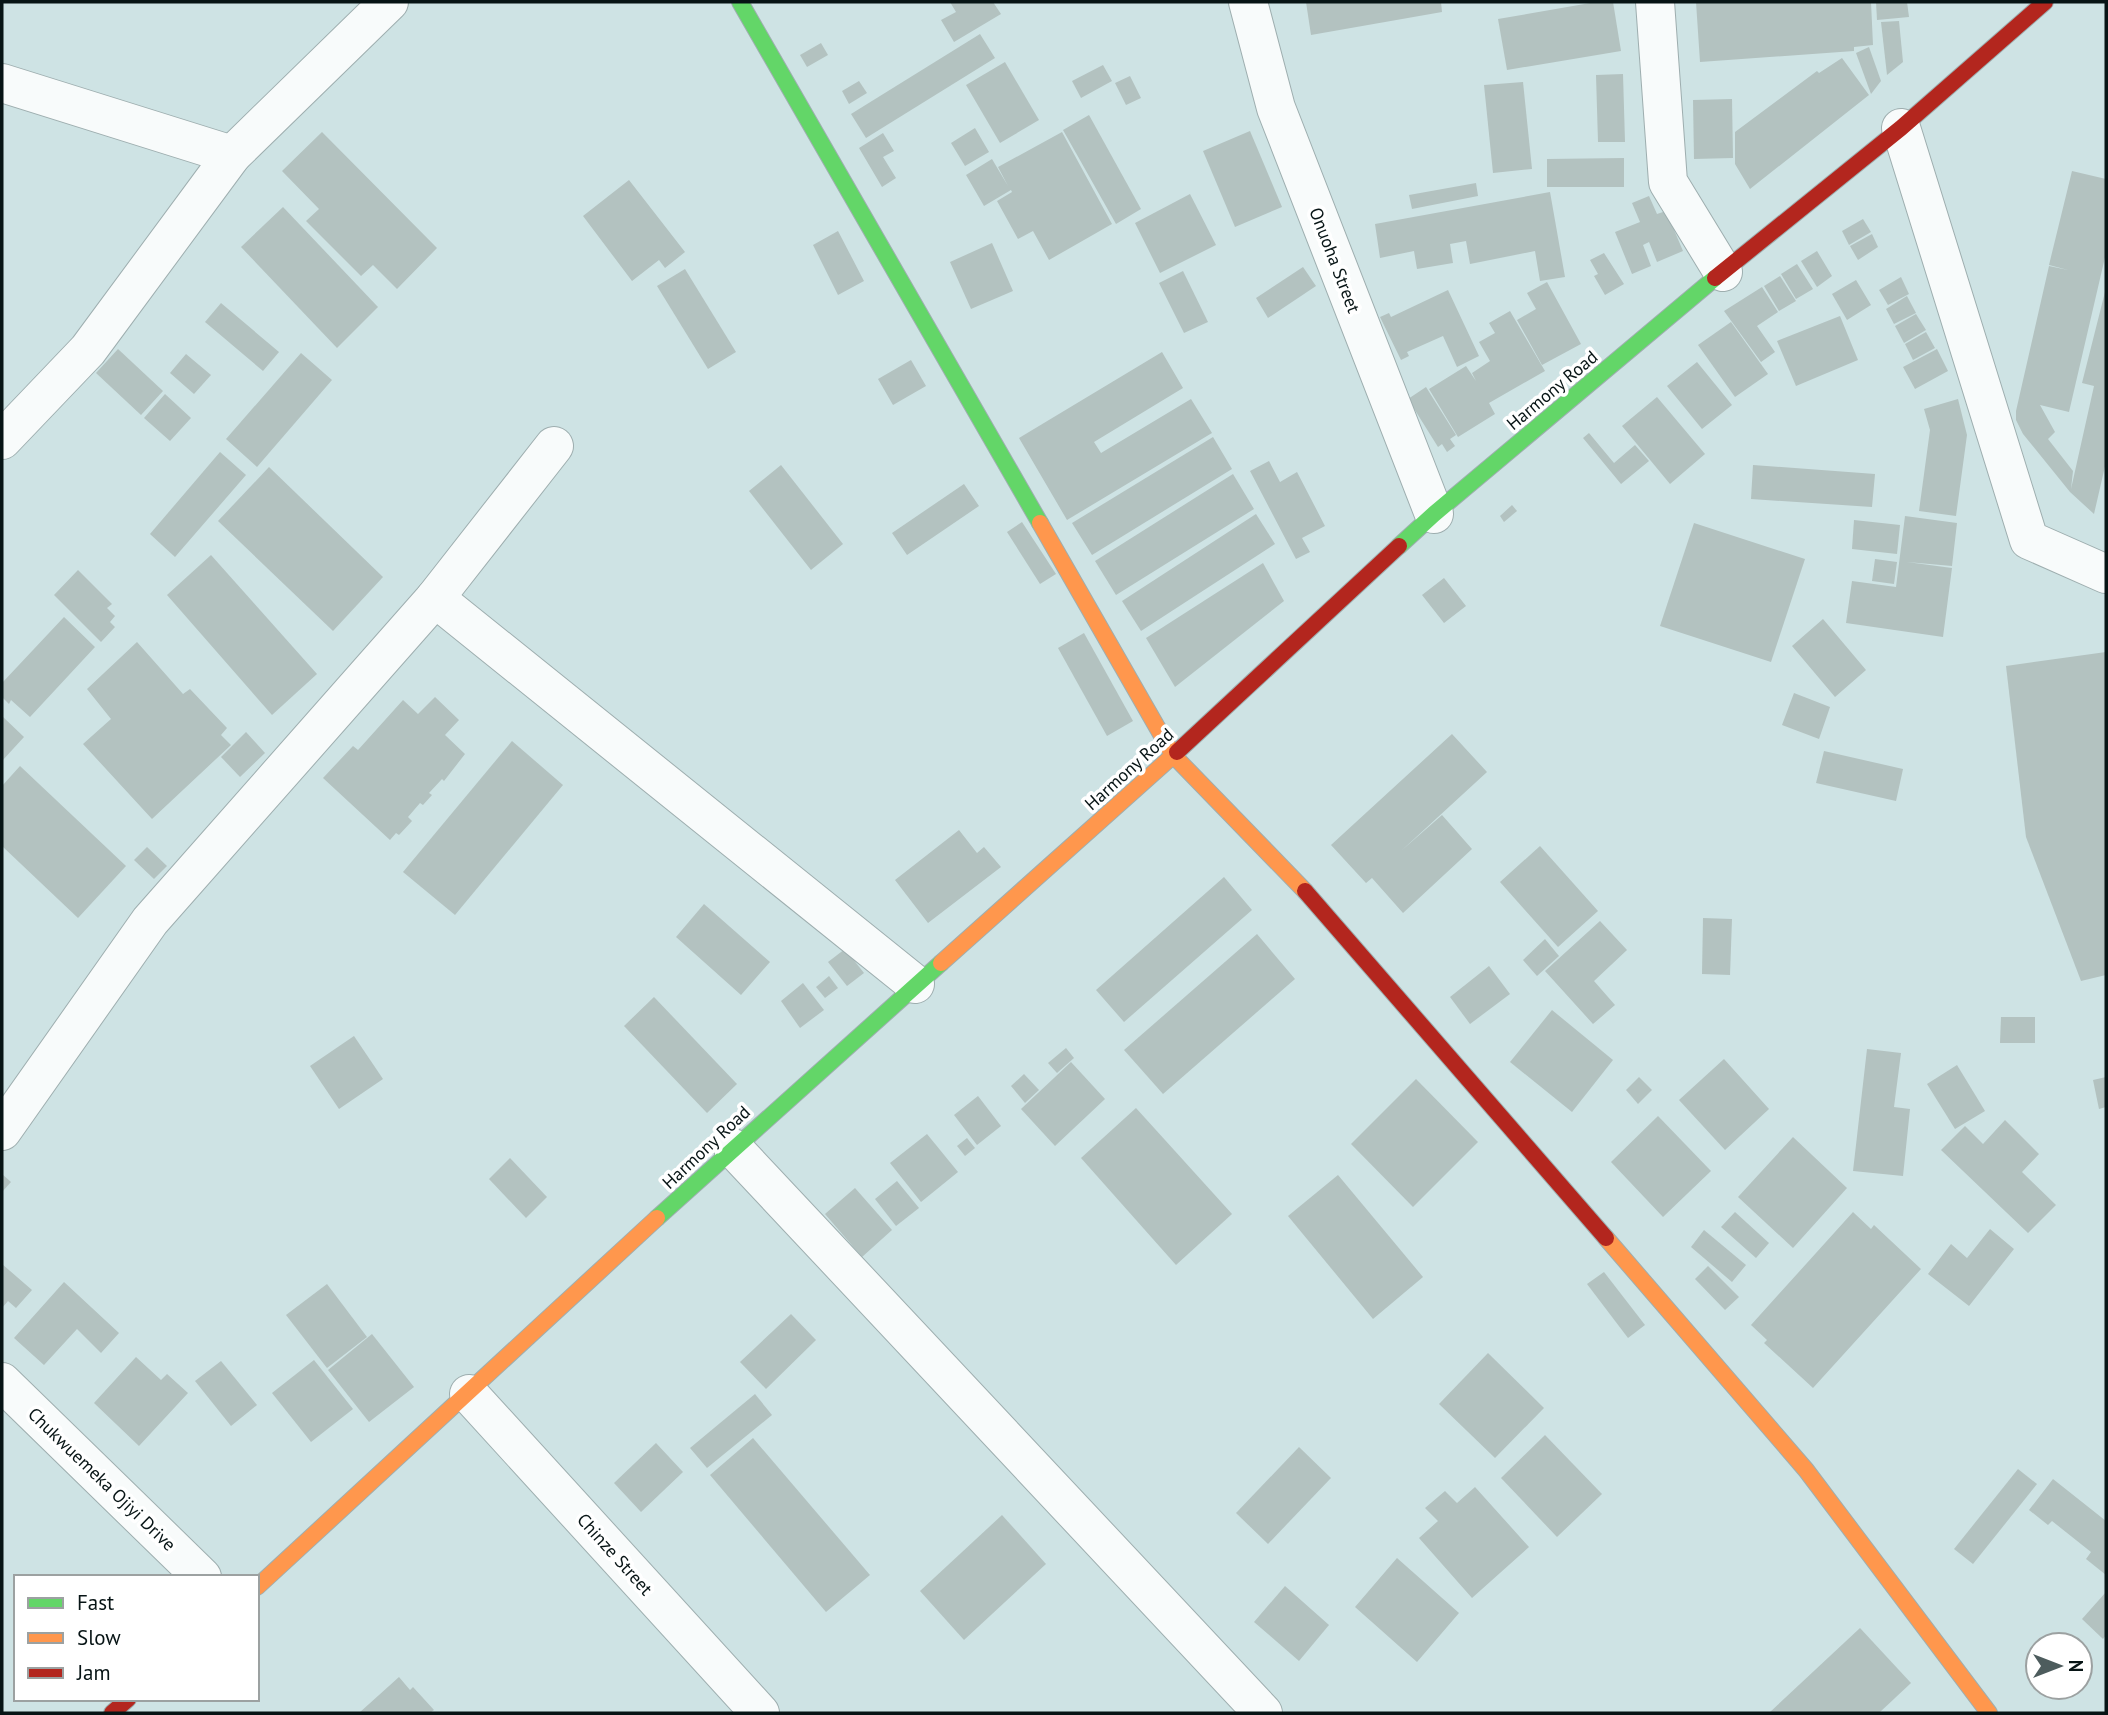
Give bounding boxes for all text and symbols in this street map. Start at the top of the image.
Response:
street label: Onuoha Street [1304,204,1366,316]
street label: Harmony Road [1502,345,1602,435]
street label: Harmony Road [1080,723,1178,815]
street label: Harmony Road [657,1100,755,1194]
street label: Chukwuemeka Ojiyi Drive [23,1402,181,1556]
street label: Chinze Street [572,1508,658,1600]
legend [14,1575,259,1701]
text: Fast [77,1589,114,1616]
text: Slow [77,1624,121,1651]
north arrow [2024,1631,2094,1701]
text: Jam [76,1659,111,1686]
text: N [2064,1660,2088,1672]

